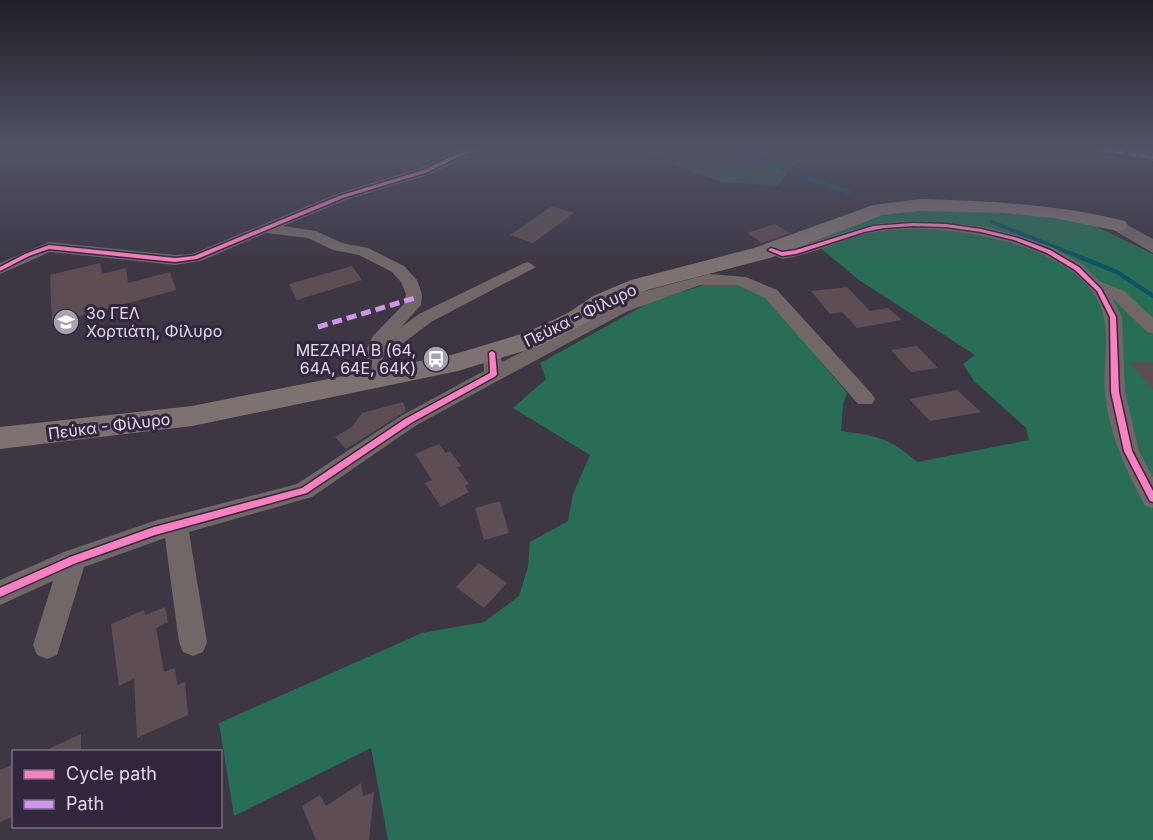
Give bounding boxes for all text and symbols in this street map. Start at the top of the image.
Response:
street label: Πεύκα - Φίλυρο [520,279,640,351]
place label: 3ο ΓΕΛ Χορτιάτη, Φίλυρο [86,303,222,341]
school or university icon: 3ο ΓΕΛ Χορτιάτη, Φίλυρο [51,307,81,337]
place label: ΜΕΖΑΡΙΑ B (64, 64Α, 64Ε, 64Κ) [296,340,416,378]
bus stop icon: ΜΕΖΑΡΙΑ B (64, 64Α, 64Ε, 64Κ) [421,344,451,374]
street label: Πεύκα - Φίλυρο [47,409,171,443]
legend [12,750,222,828]
text: Cycle path [66,763,157,784]
text: Path [66,793,104,814]

